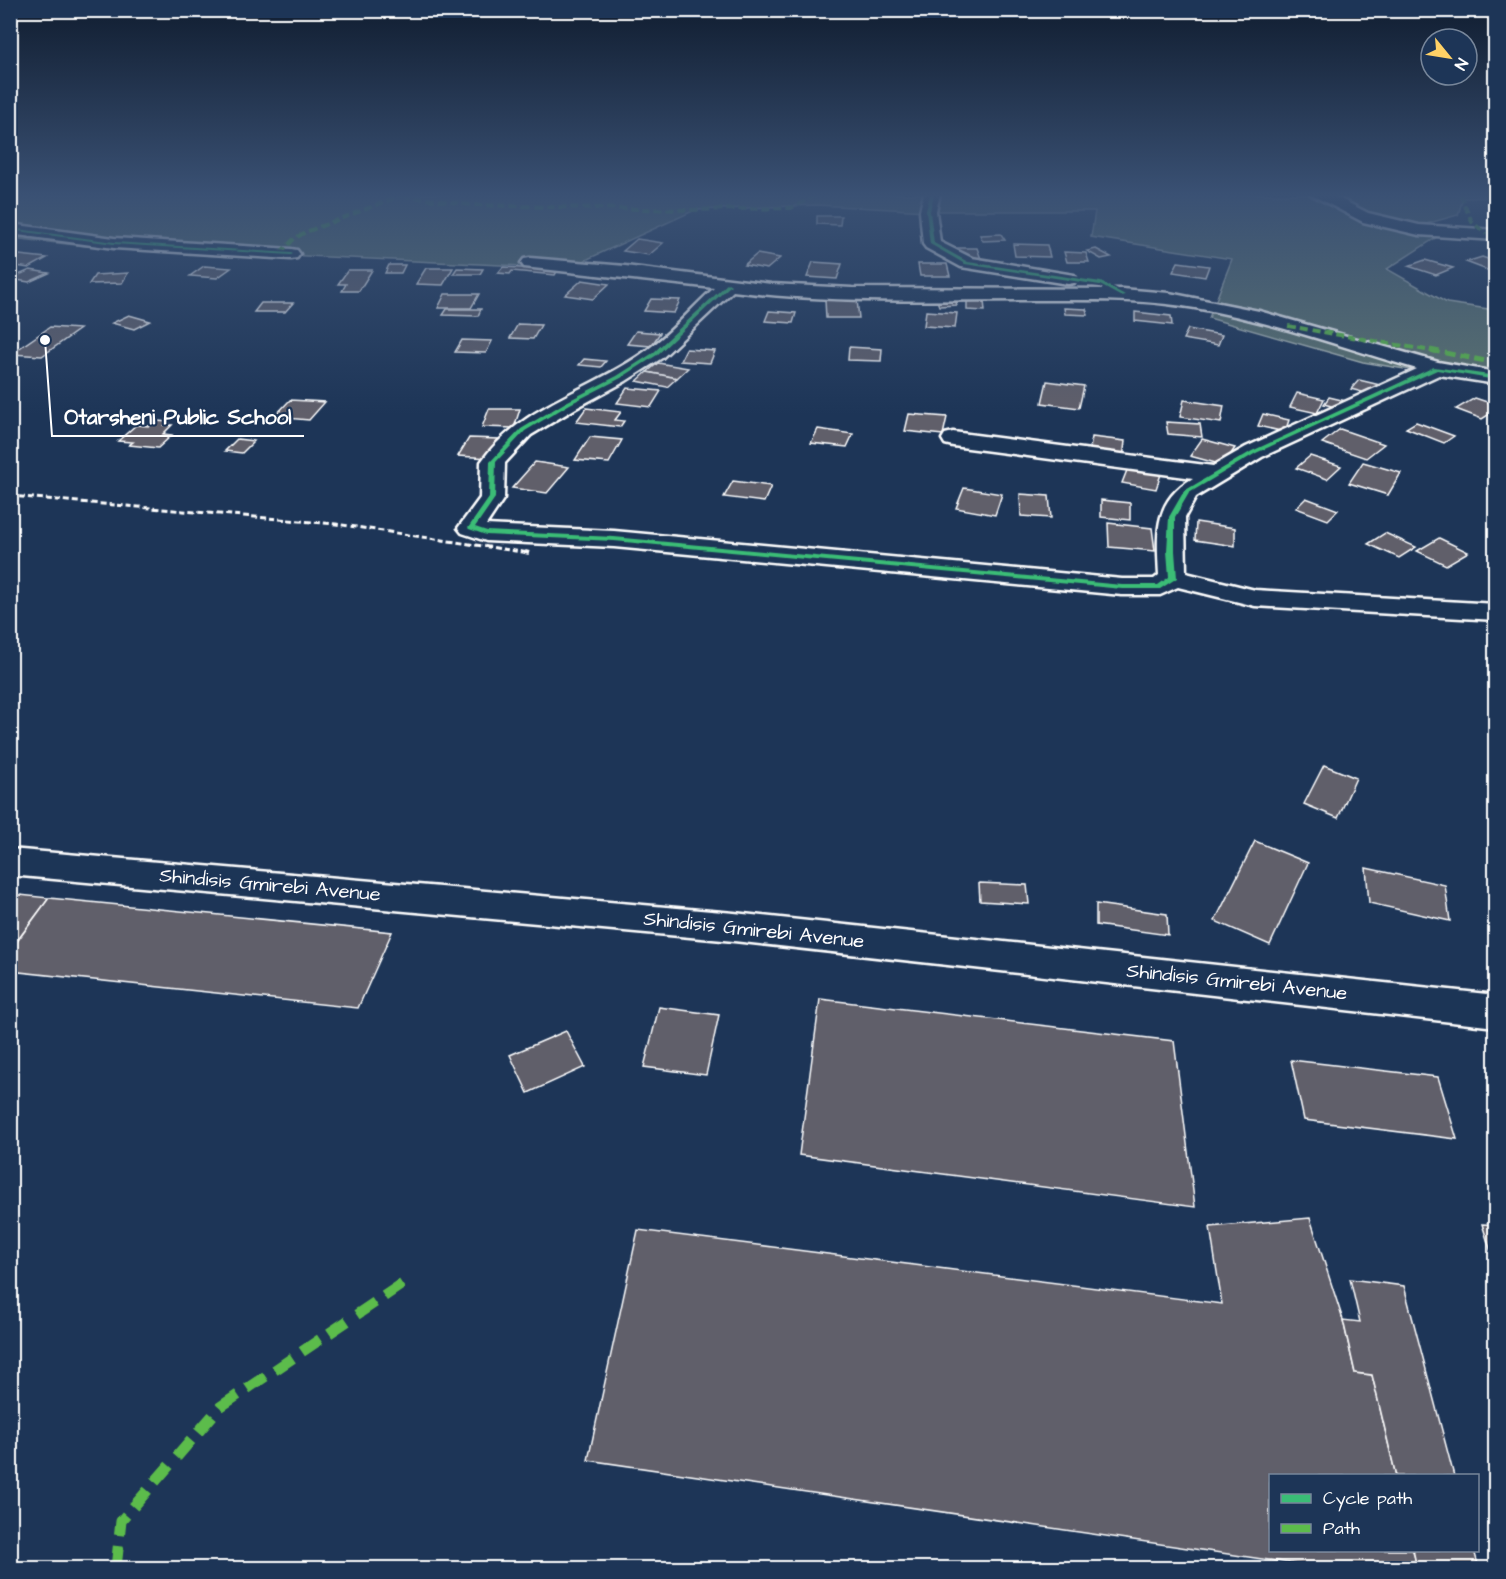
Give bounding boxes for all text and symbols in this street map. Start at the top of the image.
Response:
north arrow [1419,27,1479,87]
text: N [1449,54,1473,74]
callout: Otarsheni Public School [52,397,304,436]
text: Otarsheni Public School [64,403,292,432]
street label: Shindisis Gmirebi Avenue [158,861,382,909]
street label: Shindisis Gmirebi Avenue [642,904,866,956]
street label: Shindisis Gmirebi Avenue [1125,956,1349,1008]
legend [1269,1474,1479,1552]
text: Cycle path [1323,1486,1412,1512]
text: Path [1323,1516,1360,1541]

